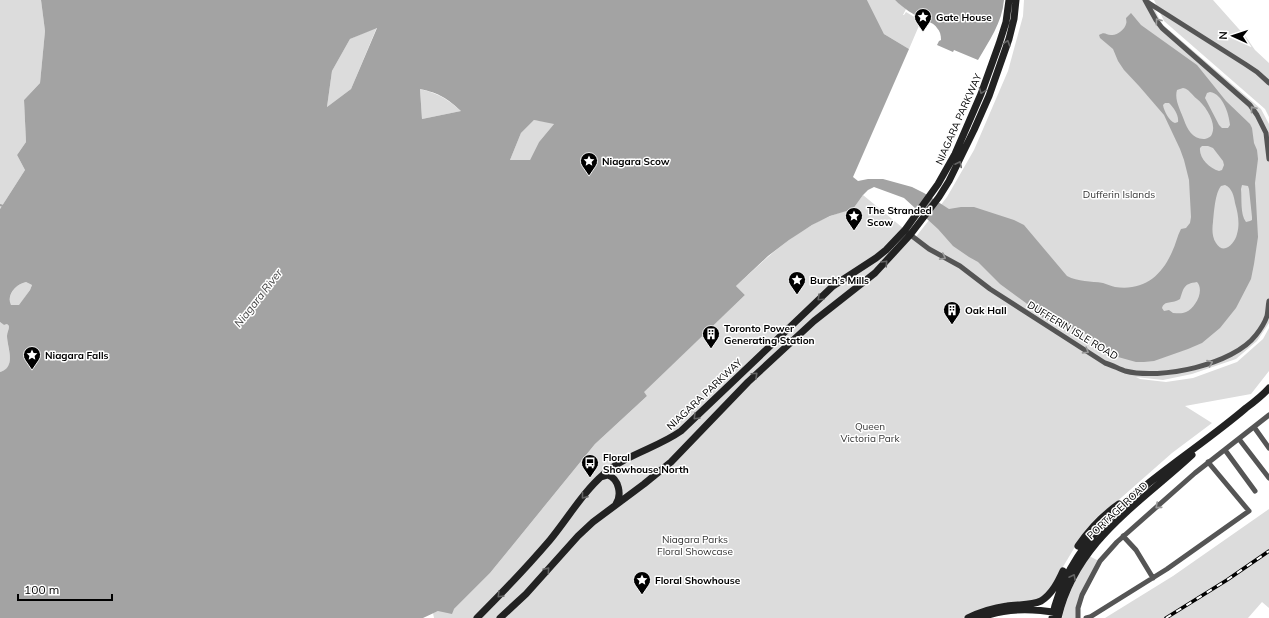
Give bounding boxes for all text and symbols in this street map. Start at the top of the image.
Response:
place icon: Gate House [913,7,933,32]
place label: Gate House [936,11,992,24]
north arrow [1213,16,1253,56]
one-way arrow [1155,19,1162,26]
text: N [1216,31,1230,40]
one-way arrow [1002,40,1011,47]
street label: NIAGARA PARKWAY [933,71,985,167]
one-way arrow [978,87,986,94]
one-way arrow [1251,107,1258,114]
place icon: Niagara Scow [579,151,599,176]
place label: Niagara Scow [602,155,670,168]
one-way arrow [954,161,962,168]
park label: Dufferin Islands [1083,188,1155,201]
place label: The Stranded Scow [867,204,932,229]
place icon: The Stranded Scow [844,206,864,231]
one-way arrow [939,252,946,259]
one-way arrow [880,260,888,268]
water label: Niagara River [231,265,286,330]
place icon: Burch’s Mills [787,270,807,295]
place label: Burch’s Mills [810,274,869,287]
one-way arrow [817,293,825,301]
street label: DUFFERIN ISLE ROAD [1025,298,1120,363]
building icon: Oak Hall [942,300,962,325]
place label: Oak Hall [965,304,1007,317]
place label: Toronto Power Generating Station [724,322,815,347]
building icon: Toronto Power Generating Station [701,324,721,349]
place icon: Niagara Falls [22,345,42,370]
one-way arrow [1082,346,1089,353]
place label: Niagara Falls [45,349,109,362]
street label: NIAGARA PARKWAY [664,355,745,433]
one-way arrow [1206,359,1213,367]
one-way arrow [750,373,758,380]
one-way arrow [693,412,701,420]
park label: Queen Victoria Park [840,420,900,445]
place label: Floral Showhouse North [603,451,689,476]
bus stop icon: Floral Showhouse North [580,453,600,478]
street label: PORTAGE ROAD [1084,479,1150,542]
one-way arrow [581,491,588,498]
one-way arrow [1155,501,1162,508]
park label: Niagara Parks Floral Showcase [657,533,733,558]
one-way arrow [542,568,549,575]
place icon: Floral Showhouse [632,570,652,595]
place label: Floral Showhouse [655,574,741,587]
one-way arrow [1068,574,1076,582]
scale bar [18,576,112,602]
text: 100 m [24,582,59,597]
one-way arrow [497,590,505,598]

